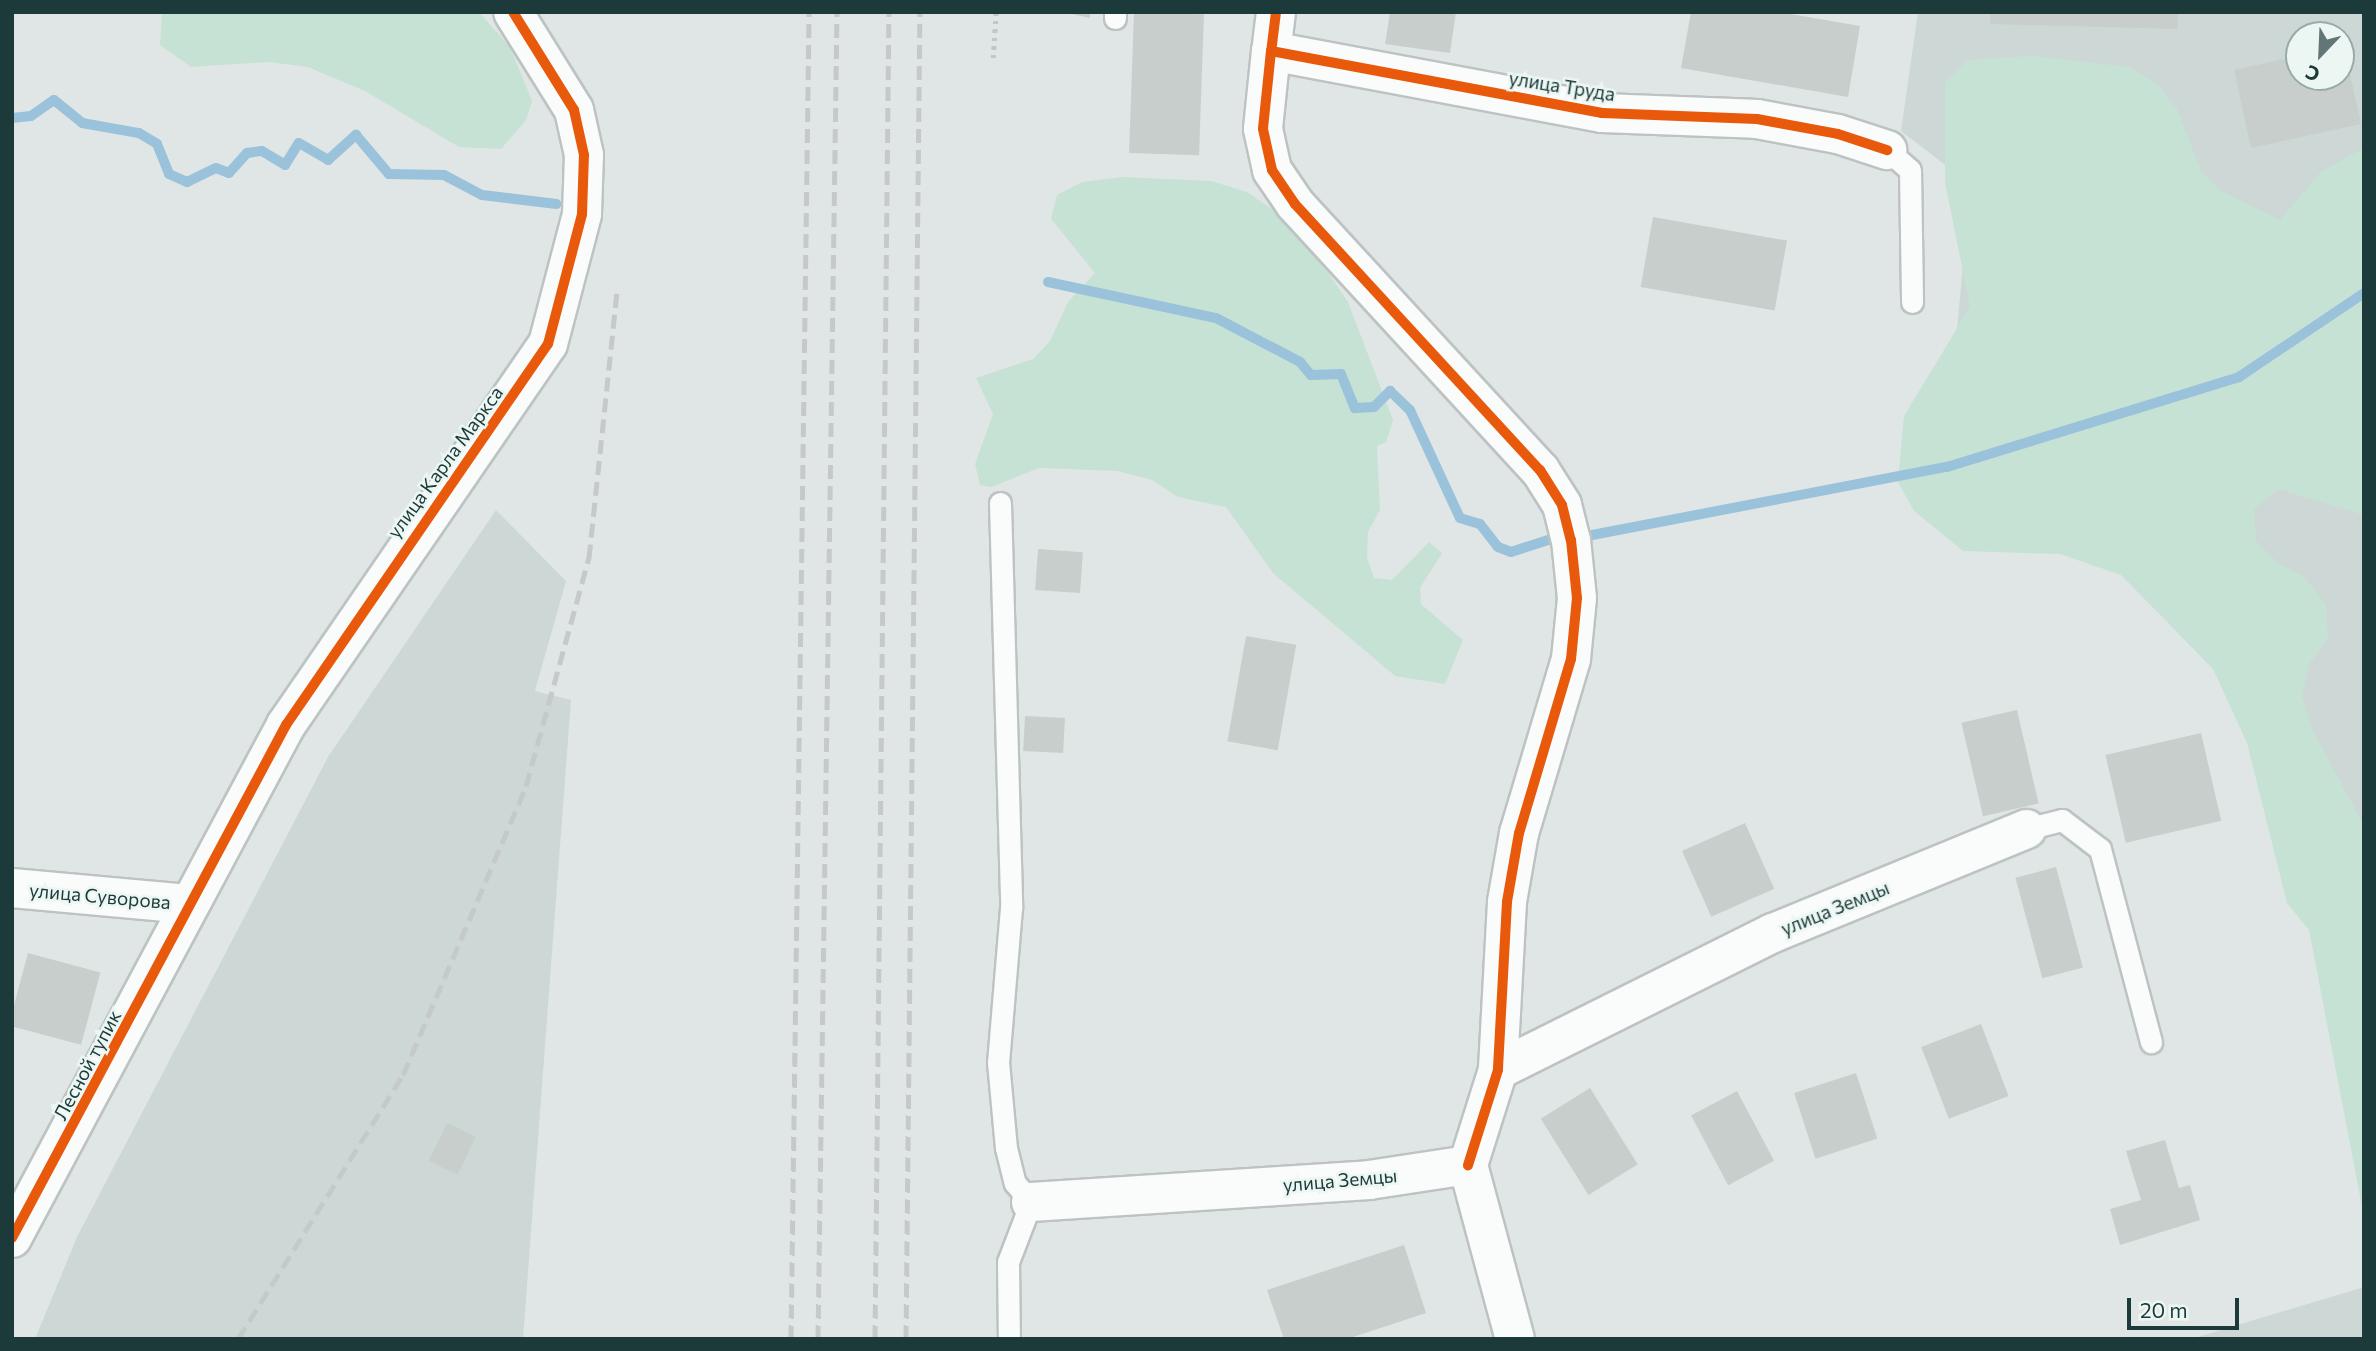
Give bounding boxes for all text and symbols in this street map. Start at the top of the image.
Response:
north arrow [2285,21,2355,91]
text: С [2302,61,2323,87]
street label: улица Труда [1507,66,1617,106]
street label: улица Карла Маркса [382,382,508,542]
street label: улица Земцы [1777,876,1893,940]
street label: улица Суворова [28,878,172,914]
street label: Лесной тупик [49,1006,125,1124]
street label: улица Земцы [1282,1164,1398,1196]
scale bar [2131,1284,2243,1328]
text: 20 m [2140,1297,2188,1322]

